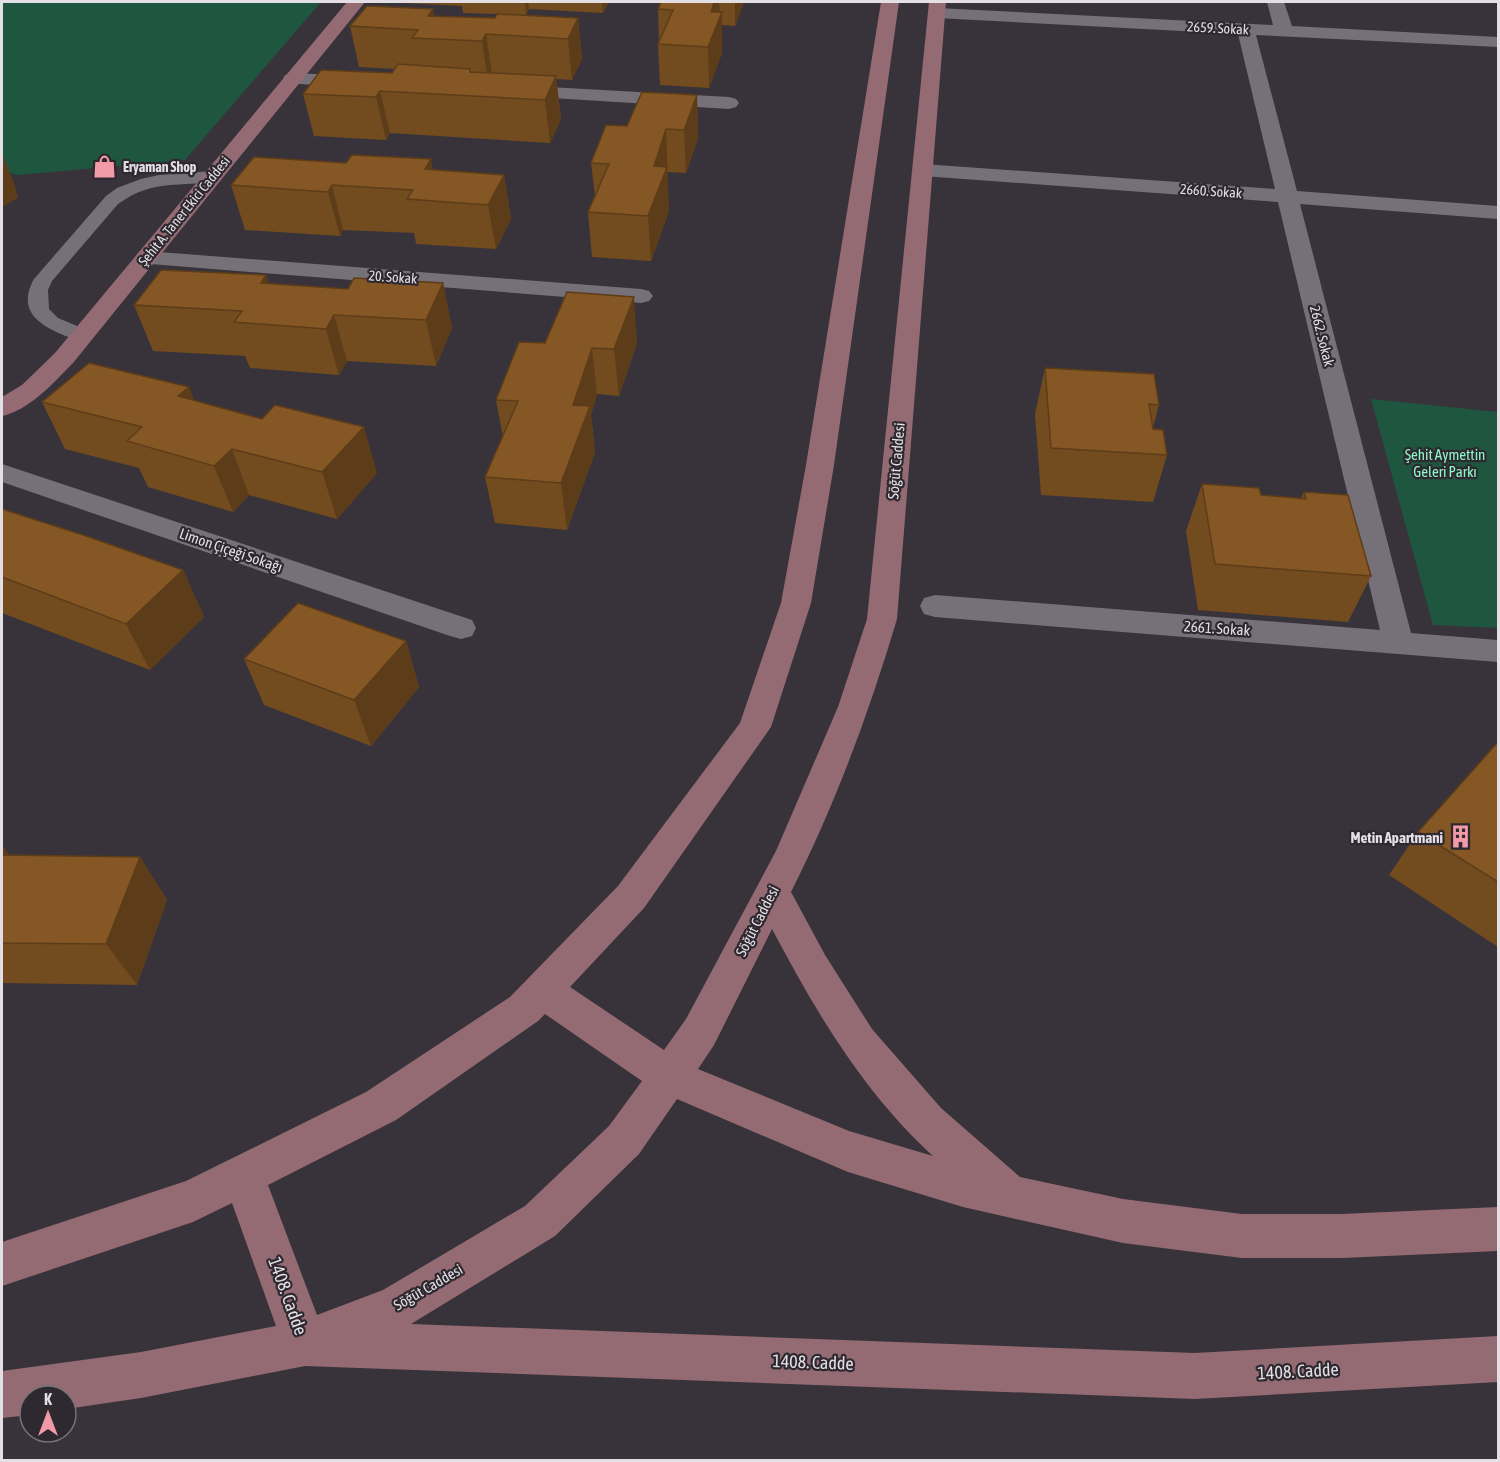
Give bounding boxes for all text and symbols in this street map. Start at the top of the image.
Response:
street label: 2659. Sokak [1187,18,1249,38]
street label: Şehit A. Taner Ekici Caddesi [135,153,233,269]
shop icon: Eryaman Shop [92,154,118,180]
place label: Eryaman Shop [123,159,197,175]
street label: 2660. Sokak [1180,181,1242,201]
street label: 20. Sokak [368,267,418,287]
street label: 2662. Sokak [1307,304,1337,368]
street label: Söğüt Caddesi [884,422,908,500]
park label: Şehit Aymettin Geleri Parkı [1405,446,1485,480]
street label: Limon Çiçeği Sokağı [177,524,285,576]
street label: 2661. Sokak [1183,617,1251,639]
building icon: Metin Apartmani [1448,824,1474,850]
place label: Metin Apartmani [1351,829,1443,846]
street label: Söğüt Caddesi [732,883,782,959]
street label: 1408. Cadde [264,1254,312,1338]
street label: Söğüt Caddesi [390,1260,466,1314]
street label: 1408. Cadde [772,1350,854,1374]
street label: 1408. Cadde [1257,1358,1339,1384]
north arrow [18,1384,78,1444]
text: K [44,1390,52,1408]

